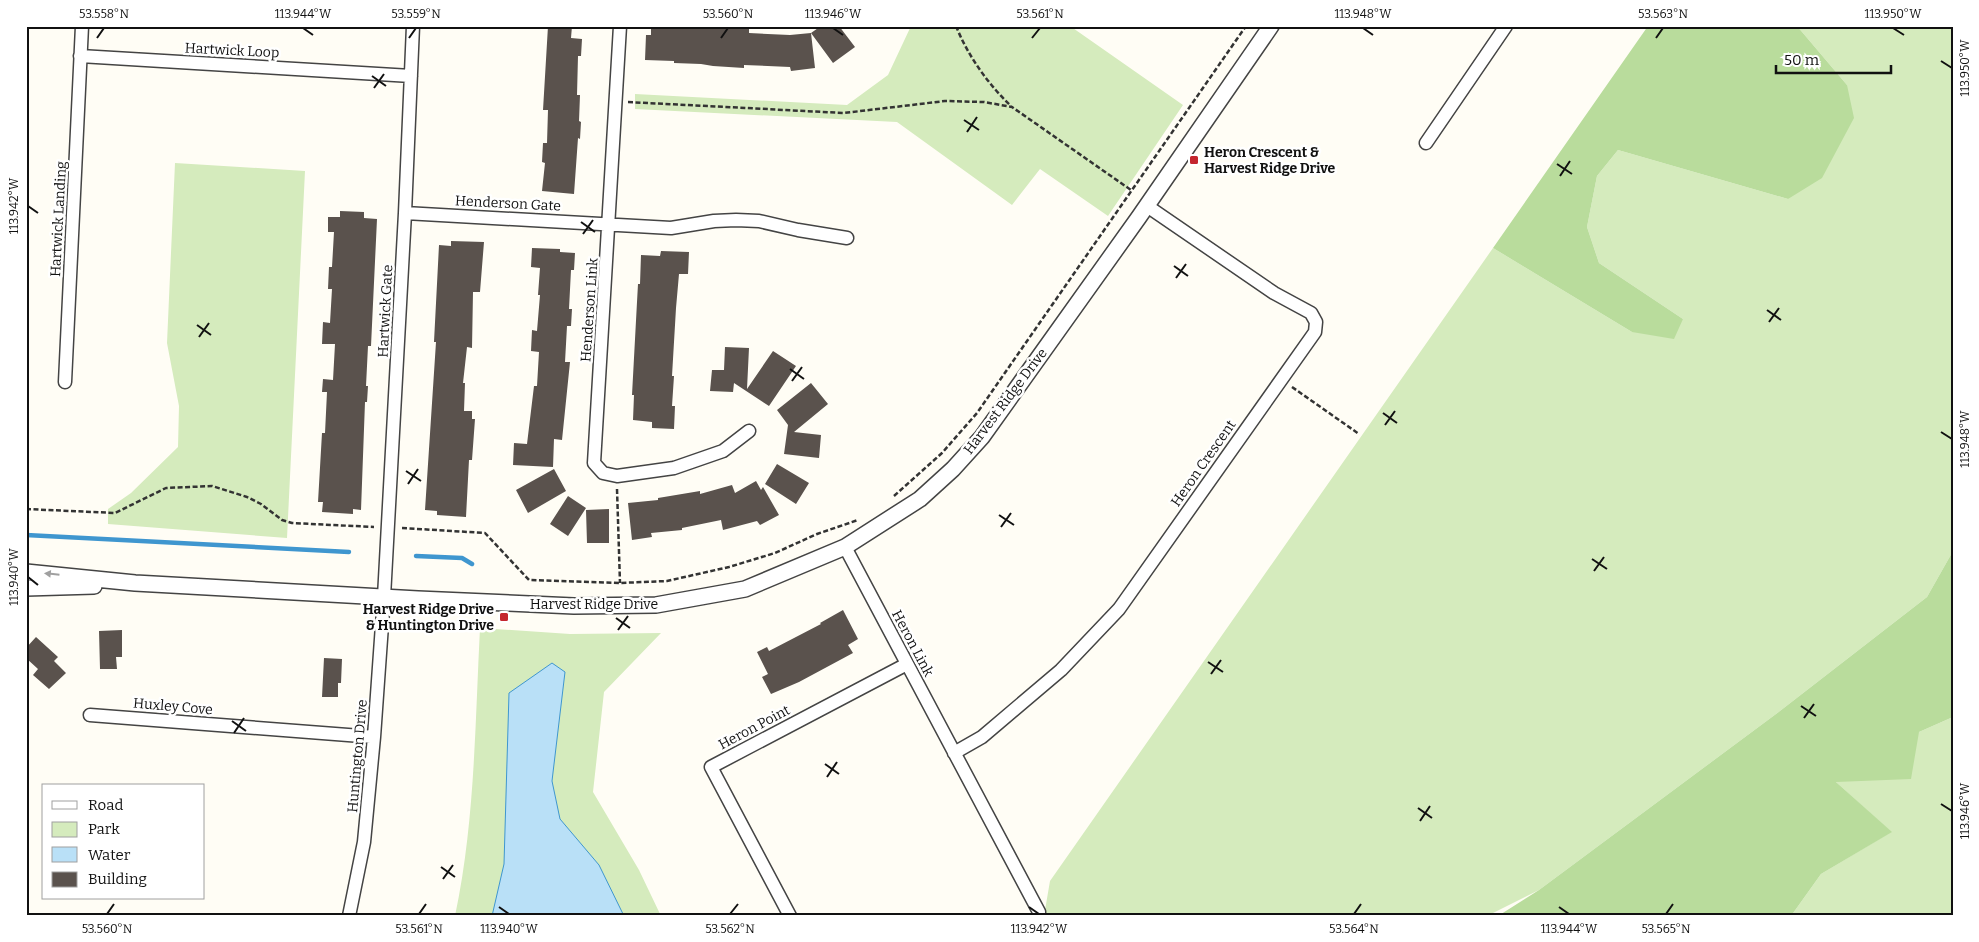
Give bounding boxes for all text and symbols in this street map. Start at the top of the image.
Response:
text: 53.558°N [79,7,129,21]
text: 113.944°W [275,7,332,21]
text: 53.559°N [391,7,441,21]
text: 53.560°N [703,7,754,21]
text: 113.946°W [805,7,862,21]
text: 53.561°N [1016,7,1064,21]
text: 113.948°W [1334,7,1392,21]
text: 53.563°N [1638,7,1688,21]
text: 113.950°W [1865,7,1922,21]
text: 113.950°W [1958,39,1972,96]
street label: Hartwick Loop [184,40,280,61]
scale bar [1776,42,1892,74]
text: 50 m [1784,51,1820,69]
place label: Heron Crescent & Harvest Ridge Drive [1204,144,1336,177]
marker: Heron Crescent & Harvest Ridge Drive [1188,154,1200,166]
street label: Hartwick Landing [47,161,70,277]
text: 113.942°W [7,177,21,234]
street label: Henderson Gate [455,192,561,215]
street label: Henderson Link [577,257,602,363]
street label: Hartwick Gate [375,264,396,358]
street label: Harvest Ridge Drive [960,345,1051,458]
text: 113.948°W [1958,410,1972,468]
street label: Heron Crescent [1167,417,1239,510]
text: 113.940°W [7,548,21,606]
one-way arrow [44,570,60,578]
street label: Harvest Ridge Drive [530,596,658,613]
place label: Harvest Ridge Drive & Huntington Drive [363,601,494,634]
street label: Heron Link [888,607,937,679]
marker: Harvest Ridge Drive & Huntington Drive [498,611,510,623]
street label: Huxley Cove [132,695,214,718]
street label: Huntington Drive [344,699,371,813]
street label: Heron Point [716,702,793,753]
text: 113.946°W [1958,782,1972,839]
legend [42,784,205,900]
text: Road [88,796,123,814]
text: Park [88,820,120,838]
text: Water [88,846,131,864]
text: Building [88,870,147,888]
text: 53.560°N [82,922,133,936]
text: 53.561°N [395,922,443,936]
text: 113.940°W [480,922,538,936]
text: 53.562°N [705,922,755,936]
text: 113.942°W [1011,922,1068,936]
text: 53.564°N [1329,922,1379,936]
text: 113.944°W [1541,922,1598,936]
text: 53.565°N [1641,922,1691,936]

